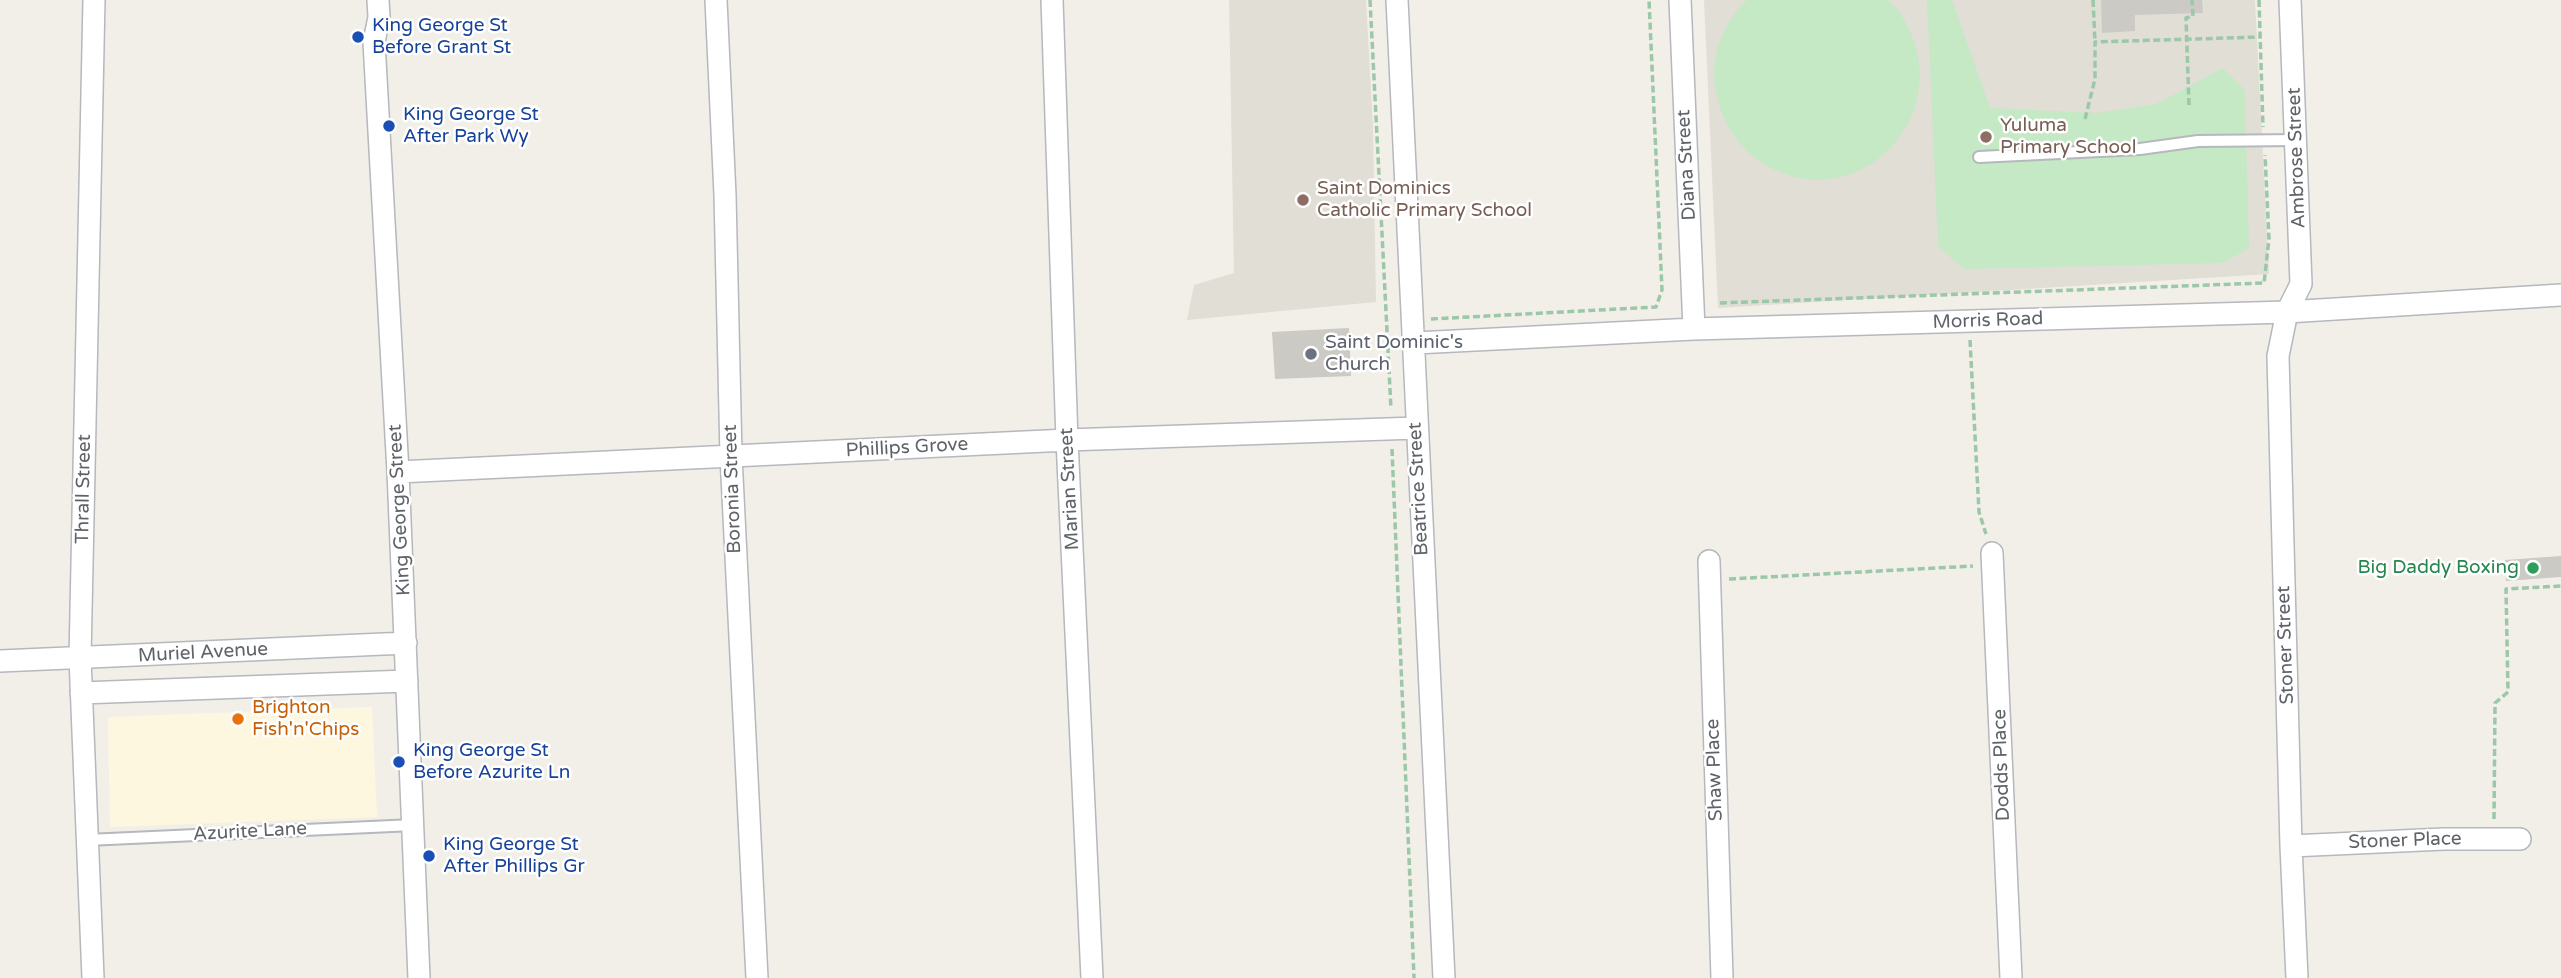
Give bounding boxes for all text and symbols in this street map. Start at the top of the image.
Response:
place label: King George St Before Grant St [372,15,511,59]
marker: King George St Before Grant St [350,29,366,45]
street label: Ambrose Street [2283,87,2311,229]
place label: King George St After Park Wy [403,104,539,148]
street label: Diana Street [1673,109,1701,221]
place label: Yuluma Primary School [2000,115,2136,159]
marker: King George St After Park Wy [381,118,397,134]
marker: Yuluma Primary School [1978,129,1994,145]
place label: Saint Dominics Catholic Primary School [1317,178,1532,222]
marker: Saint Dominics Catholic Primary School [1295,192,1311,208]
street label: Morris Road [1932,308,2044,334]
place label: Saint Dominic's Church [1325,332,1463,376]
marker: Saint Dominic's Church [1303,346,1319,362]
street label: Beatrice Street [1404,422,1434,556]
street label: King George Street [384,424,416,596]
street label: Boronia Street [719,424,747,554]
street label: Marian Street [1055,427,1085,551]
street label: Phillips Grove [845,433,969,463]
street label: Thrall Street [72,434,96,544]
place label: Big Daddy Boxing [2358,557,2519,579]
marker: Big Daddy Boxing [2525,560,2541,576]
street label: Stoner Street [2273,585,2299,705]
street label: Muriel Avenue [137,638,269,668]
place label: Brighton Fish'n'Chips [252,697,359,741]
street label: Dodds Place [1989,708,2015,822]
marker: Brighton Fish'n'Chips [230,711,246,727]
street label: Shaw Place [1702,718,1728,822]
place label: King George St Before Azurite Ln [413,740,570,784]
marker: King George St Before Azurite Ln [391,754,407,770]
street label: Azurite Lane [192,818,308,846]
street label: Stoner Place [2348,828,2462,854]
place label: King George St After Phillips Gr [443,834,585,878]
marker: King George St After Phillips Gr [421,848,437,864]

